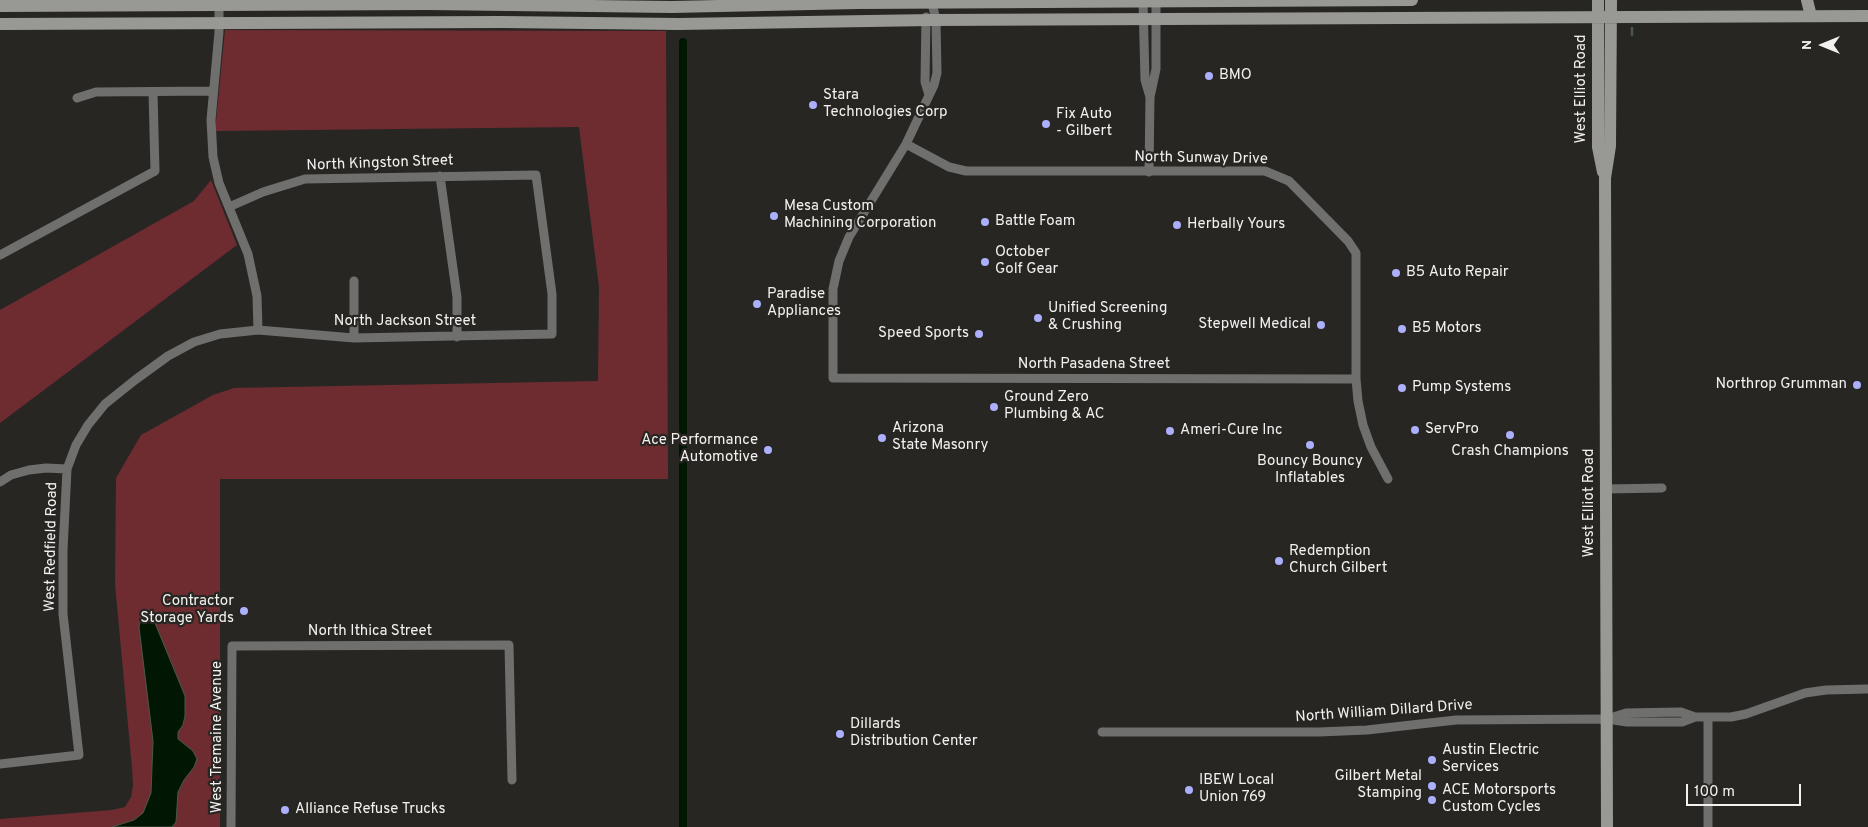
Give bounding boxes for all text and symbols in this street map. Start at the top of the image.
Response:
north arrow [1798,20,1848,70]
street label: West Elliot Road [1573,34,1591,144]
text: N [1799,40,1816,50]
place label: BMO [1219,67,1252,85]
marker: BMO [1203,70,1215,82]
place label: Stara Technologies Corp [823,87,947,122]
marker: Stara Technologies Corp [807,99,819,111]
place label: Fix Auto - Gilbert [1056,106,1112,141]
marker: Fix Auto - Gilbert [1040,118,1052,130]
street label: North Sunway Drive [1134,149,1268,169]
street label: North Kingston Street [306,152,454,176]
place label: Mesa Custom Machining Corporation [784,198,936,233]
marker: Mesa Custom Machining Corporation [768,210,780,222]
place label: Battle Foam [995,213,1076,231]
marker: Battle Foam [979,216,991,228]
place label: Herbally Yours [1187,216,1285,234]
marker: Herbally Yours [1171,219,1183,231]
place label: October Golf Gear [995,244,1058,279]
marker: October Golf Gear [979,256,991,268]
place label: B5 Auto Repair [1406,264,1509,282]
marker: B5 Auto Repair [1390,267,1402,279]
place label: Paradise Appliances [767,286,841,321]
marker: Paradise Appliances [751,298,763,310]
place label: Unified Screening & Crushing [1048,300,1167,335]
marker: Unified Screening & Crushing [1032,312,1044,324]
street label: North Jackson Street [334,313,476,331]
place label: Stepwell Medical [1198,316,1311,334]
marker: Stepwell Medical [1315,319,1327,331]
place label: B5 Motors [1412,320,1482,338]
marker: B5 Motors [1396,323,1408,335]
place label: Speed Sports [878,325,969,343]
marker: Speed Sports [973,328,985,340]
street label: North Pasadena Street [1018,356,1170,374]
place label: Northrop Grumman [1715,376,1847,394]
place label: Pump Systems [1412,379,1511,397]
marker: Northrop Grumman [1851,379,1863,391]
marker: Pump Systems [1396,382,1408,394]
place label: Ground Zero Plumbing & AC [1004,389,1104,424]
marker: Ground Zero Plumbing & AC [988,401,1000,413]
place label: Arizona State Masonry [892,420,988,455]
place label: ServPro [1425,421,1479,439]
place label: Ameri-Cure Inc [1180,422,1283,440]
marker: ServPro [1409,424,1421,436]
marker: Ameri-Cure Inc [1164,425,1176,437]
marker: Crash Champions [1504,429,1516,441]
place label: Ace Performance Automotive [641,432,758,467]
marker: Arizona State Masonry [876,432,888,444]
marker: Bouncy Bouncy Inflatables [1304,439,1316,451]
place label: Crash Champions [1451,443,1569,461]
marker: Ace Performance Automotive [762,444,774,456]
street label: West Elliot Road [1581,448,1599,558]
place label: Bouncy Bouncy Inflatables [1257,453,1363,488]
street label: West Redfield Road [42,482,62,612]
place label: Redemption Church Gilbert [1289,543,1387,578]
marker: Redemption Church Gilbert [1273,555,1285,567]
place label: Contractor Storage Yards [140,593,234,628]
marker: Contractor Storage Yards [238,605,250,617]
street label: North Ithica Street [308,623,432,641]
street label: West Tremaine Avenue [209,661,227,813]
street label: North William Dillard Drive [1295,697,1473,727]
place label: Dillards Distribution Center [850,716,978,751]
marker: Dillards Distribution Center [834,728,846,740]
place label: Austin Electric Services [1442,742,1539,777]
marker: Austin Electric Services [1426,754,1438,766]
place label: Gilbert Metal Stamping [1334,768,1422,803]
place label: IBEW Local Union 769 [1199,772,1274,807]
scale bar [1688,774,1803,806]
marker: Gilbert Metal Stamping [1426,780,1438,792]
place label: ACE Motorsports Custom Cycles [1442,782,1556,817]
text: 100 m [1694,783,1735,802]
marker: IBEW Local Union 769 [1183,784,1195,796]
marker: ACE Motorsports Custom Cycles [1426,794,1438,806]
place label: Alliance Refuse Trucks [295,801,445,819]
marker: Alliance Refuse Trucks [279,804,291,816]

